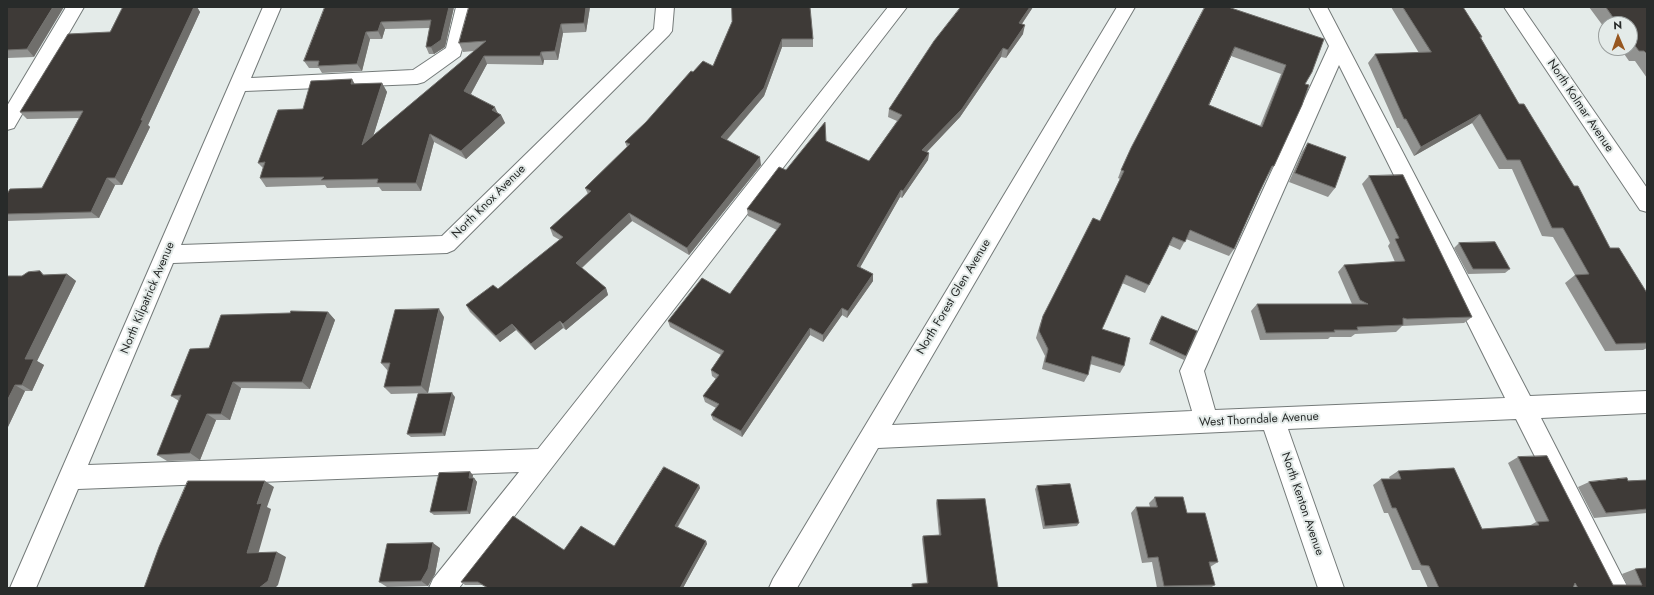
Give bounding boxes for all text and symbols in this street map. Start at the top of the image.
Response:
north arrow [1598,16,1638,56]
text: N [1613,17,1622,33]
street label: North Kolmar Avenue [1544,57,1616,155]
street label: North Knox Avenue [449,162,529,242]
street label: North Forest Glen Avenue [914,237,994,357]
street label: North Kilpatrick Avenue [118,240,178,356]
street label: West Thorndale Avenue [1199,410,1319,430]
street label: North Kenton Avenue [1278,450,1326,558]

